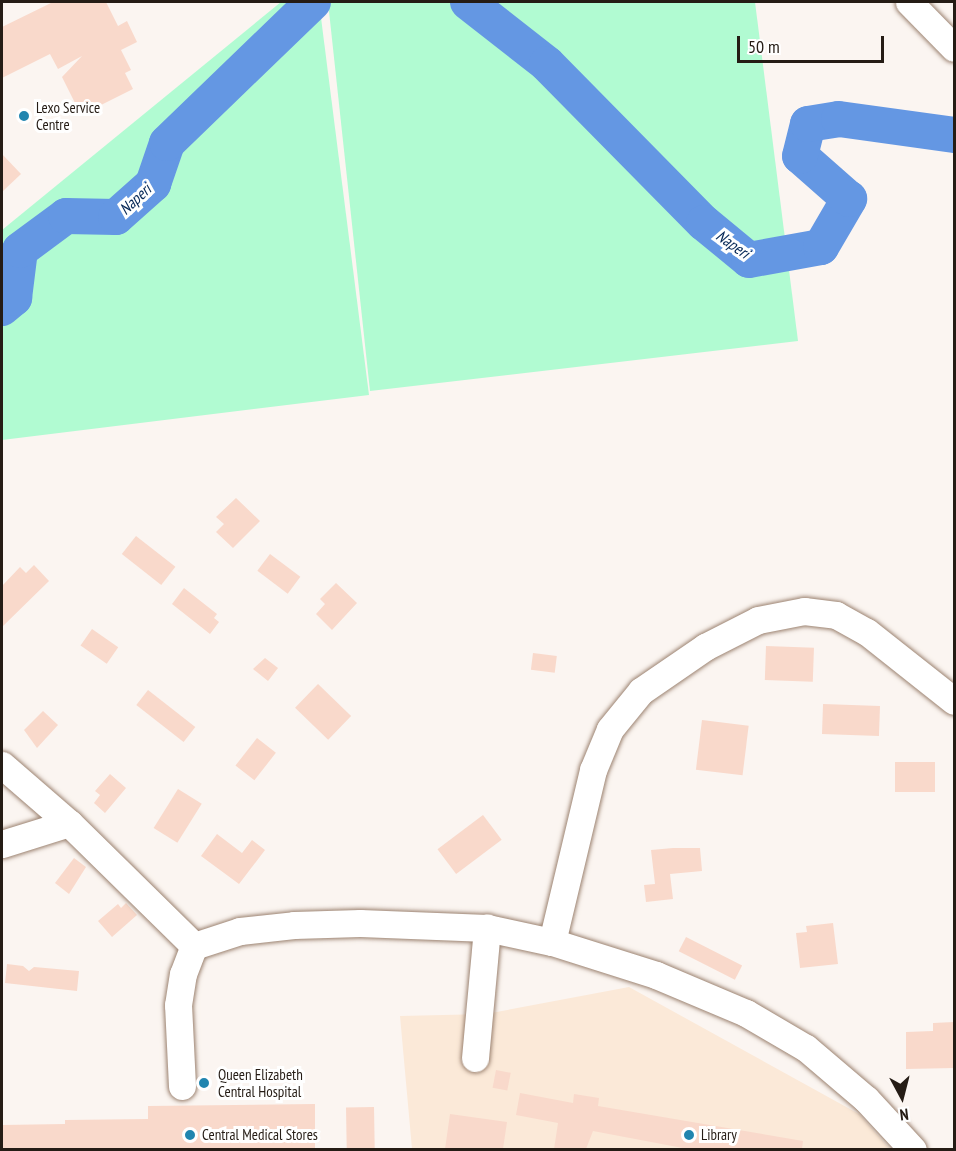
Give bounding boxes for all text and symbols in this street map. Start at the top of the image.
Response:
scale bar [740,24,887,62]
text: 50 m [748,35,780,58]
place label: Lexo Service Centre [36,98,100,133]
marker: Lexo Service Centre [17,109,31,123]
water label: Naperi [115,180,155,218]
water label: Naperi [713,226,753,262]
place label: Queen Elizabeth Central Hospital [218,1065,303,1100]
north arrow [872,1067,932,1127]
marker: Queen Elizabeth Central Hospital [195,1074,213,1092]
text: N [899,1104,910,1125]
place label: Central Medical Stores [202,1126,318,1144]
place label: Library [701,1126,737,1144]
marker: Central Medical Stores [183,1128,197,1142]
marker: Library [682,1128,696,1142]

